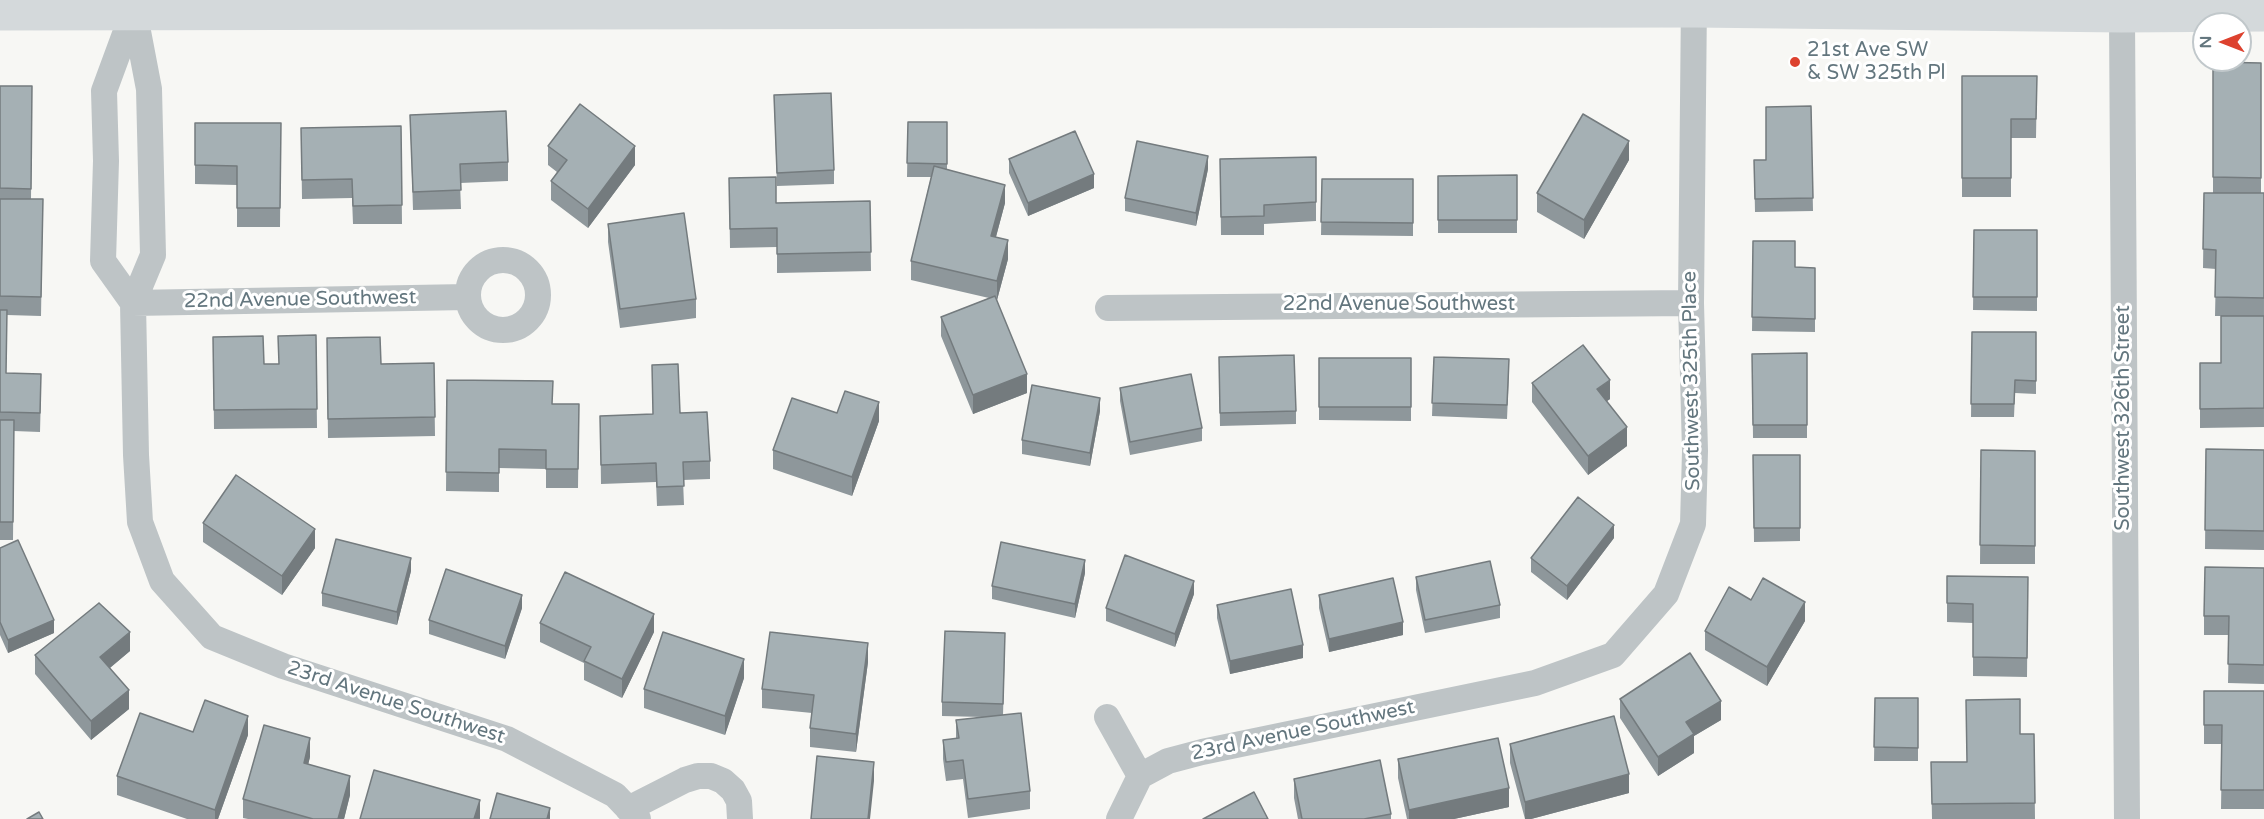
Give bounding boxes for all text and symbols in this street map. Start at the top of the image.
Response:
north arrow [2192,12,2252,72]
text: N [2196,36,2216,48]
place label: 21st Ave SW & SW 325th Pl [1807,39,1946,86]
marker: 21st Ave SW & SW 325th Pl [1788,55,1802,69]
street label: Southwest 325th Place [1678,271,1706,491]
street label: 22nd Avenue Southwest [184,286,416,314]
street label: 22nd Avenue Southwest [1283,293,1515,317]
street label: Southwest 326th Street [2112,305,2136,531]
street label: 23rd Avenue Southwest [284,656,508,750]
street label: 23rd Avenue Southwest [1189,696,1417,766]

